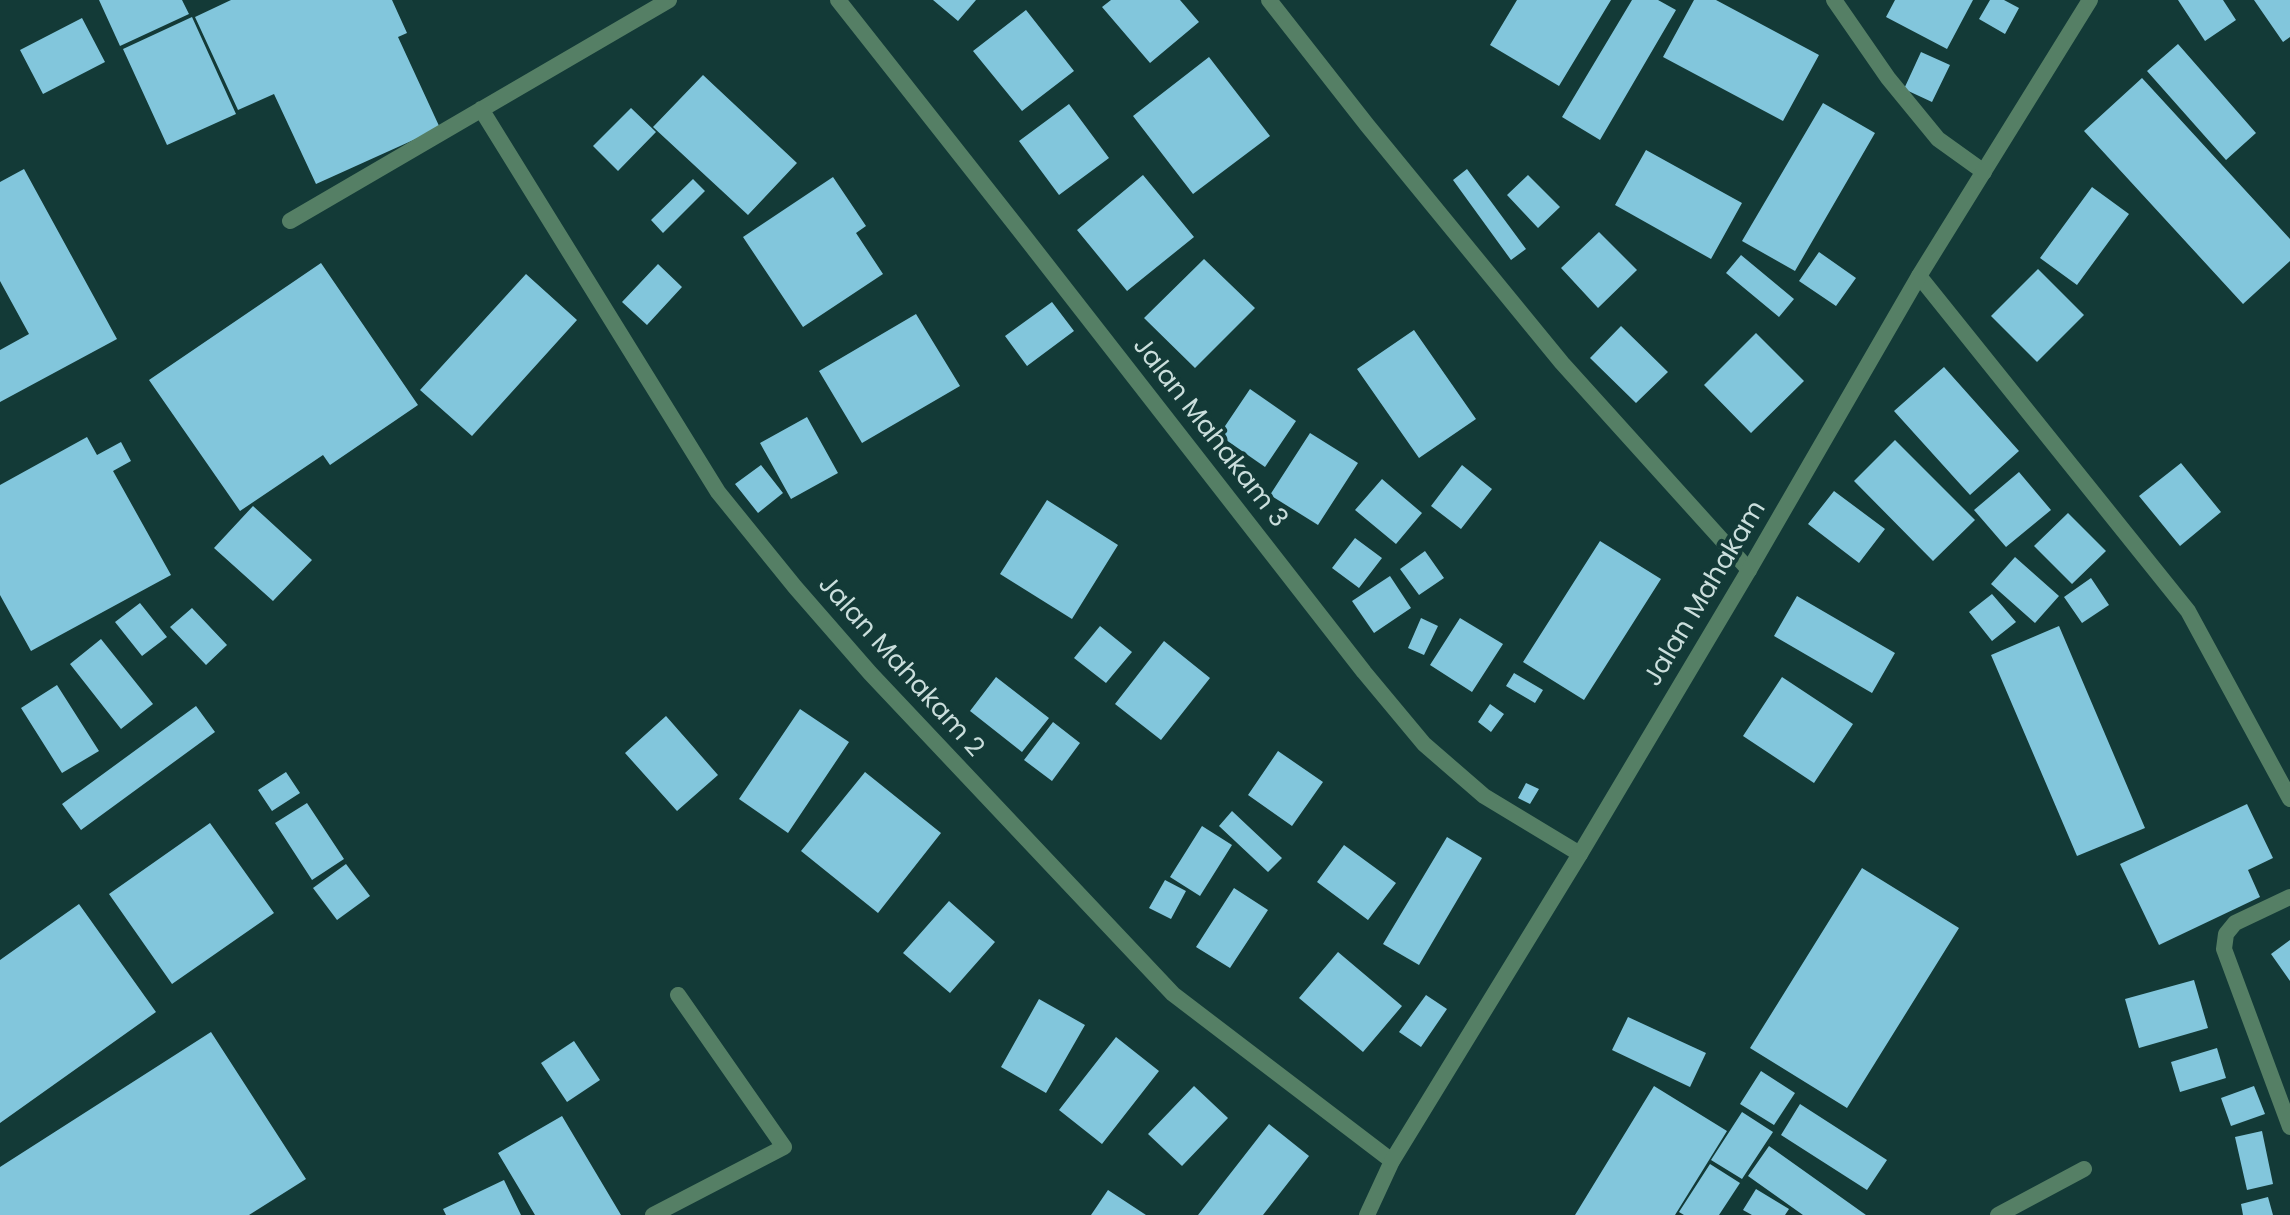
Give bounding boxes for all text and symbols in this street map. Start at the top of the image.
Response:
street label: Jalan Mahakam 3 [1125,332,1293,534]
street label: Jalan Mahakam [1638,496,1774,692]
street label: Jalan Mahakam 2 [811,570,989,764]

